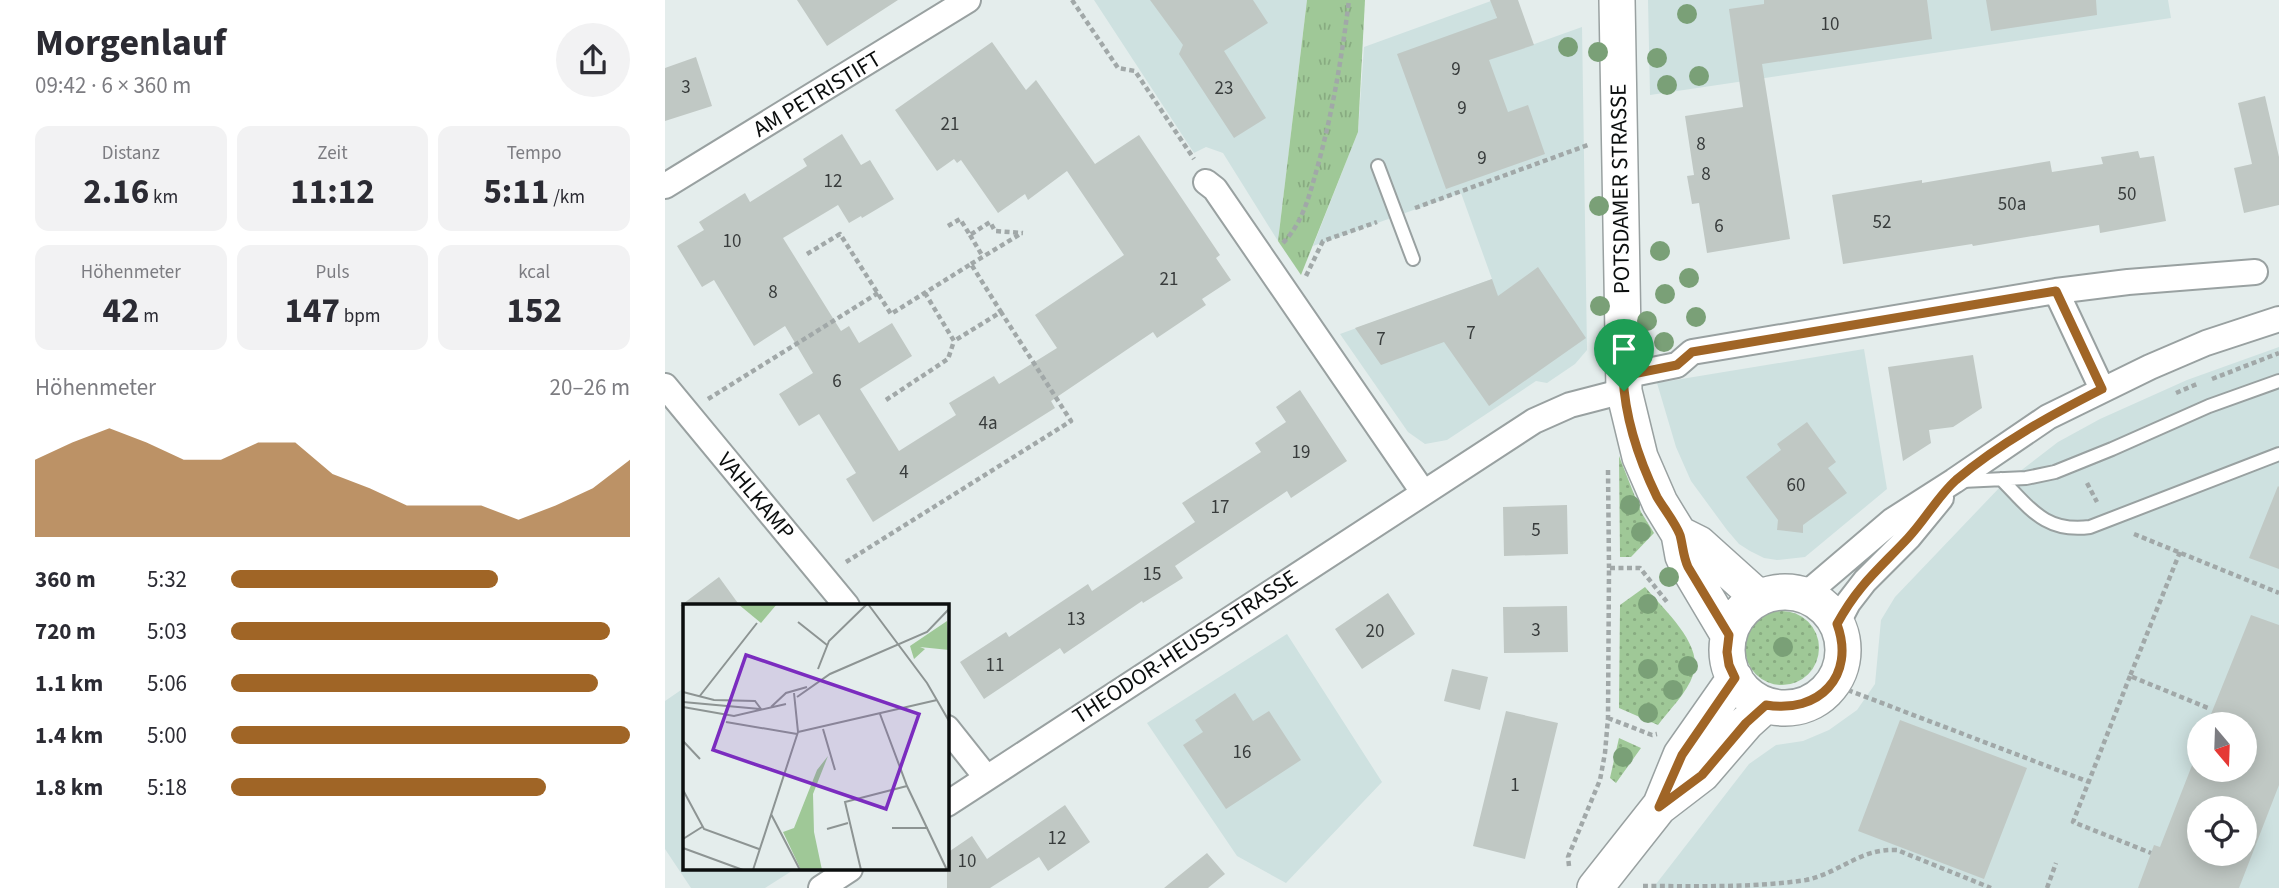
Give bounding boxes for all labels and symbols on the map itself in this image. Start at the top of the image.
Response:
house number: 10 [1821,11,1839,38]
street label: AM PETRISTIFT [747,43,887,145]
house number: 9 [1451,56,1461,83]
house number: 3 [681,74,691,101]
house number: 23 [1215,75,1233,102]
street label: POTSDAMER STRASSE [1602,84,1638,294]
house number: 9 [1457,95,1467,122]
house number: 21 [941,111,959,138]
house number: 8 [1696,131,1706,158]
house number: 9 [1477,145,1487,172]
house number: 8 [1701,161,1711,188]
house number: 12 [824,168,842,195]
house number: 50 [2118,181,2136,208]
house number: 50a [1998,191,2026,218]
house number: 52 [1873,209,1891,236]
house number: 6 [1714,213,1724,240]
house number: 10 [723,228,741,255]
house number: 21 [1160,266,1178,293]
house number: 8 [768,279,778,306]
pin [1594,319,1654,391]
house number: 7 [1466,320,1476,347]
house number: 7 [1376,326,1386,353]
house number: 6 [832,368,842,395]
house number: 4a [978,410,998,437]
house number: 19 [1292,439,1310,466]
street label: VAHLKAMP [709,445,803,547]
house number: 4 [899,459,909,486]
house number: 60 [1787,472,1805,499]
house number: 17 [1211,494,1229,521]
house number: 5 [1531,517,1541,544]
house number: 15 [1143,561,1161,588]
street label: THEODOR-HEUSS-STRASSE [1066,562,1304,732]
inset map [683,604,949,870]
house number: 13 [1067,606,1085,633]
house number: 3 [1531,617,1541,644]
house number: 20 [1366,618,1384,645]
house number: 11 [986,652,1004,679]
north arrow [2187,712,2257,782]
house number: 16 [1233,739,1251,766]
house number: 1 [1510,772,1520,799]
house number: 12 [1048,825,1066,852]
house number: 10 [958,848,976,875]

